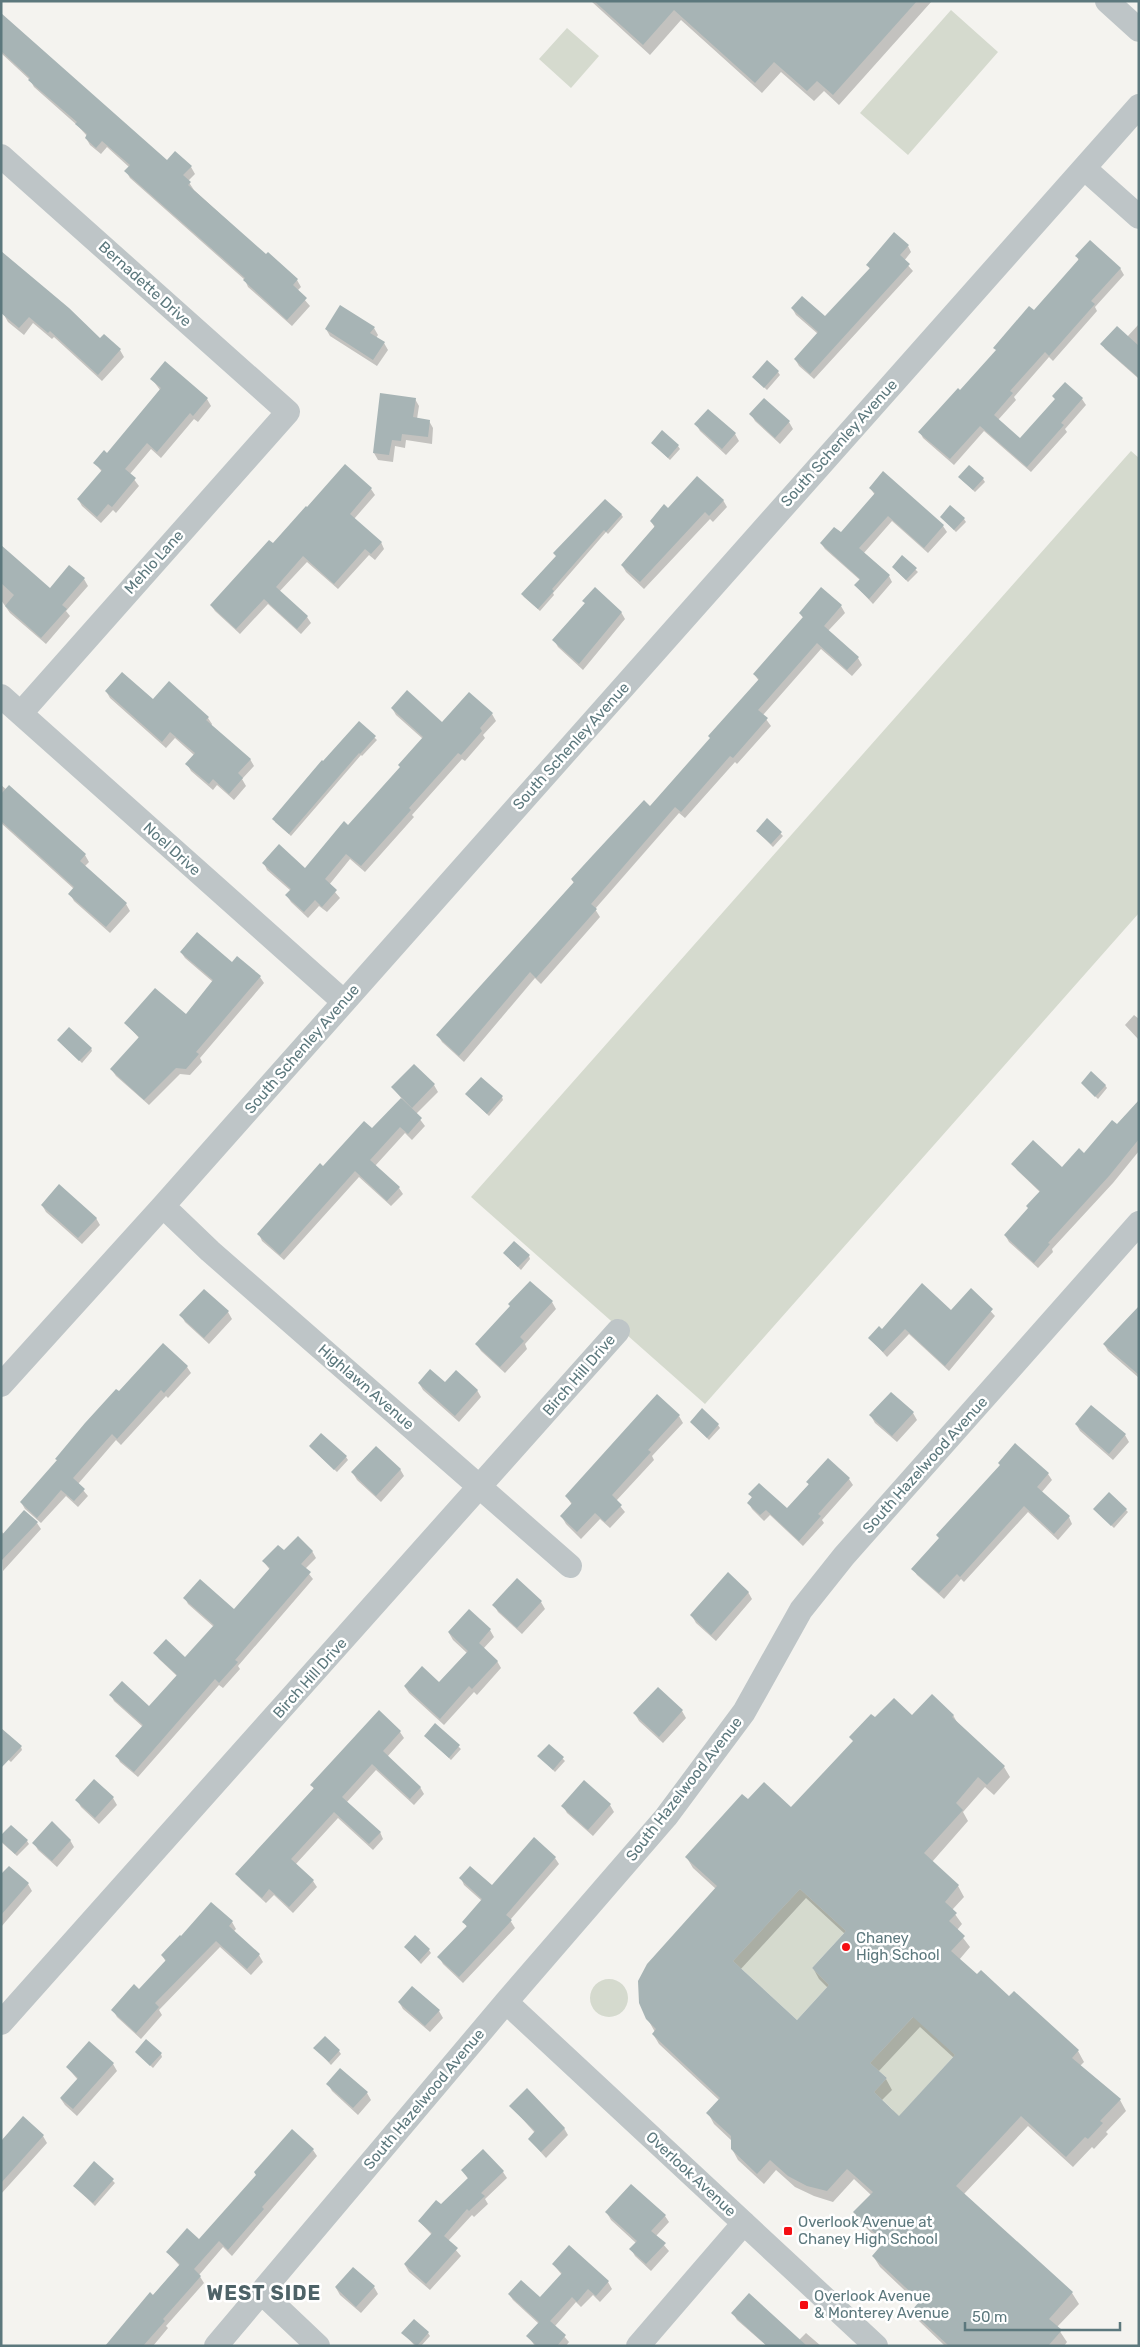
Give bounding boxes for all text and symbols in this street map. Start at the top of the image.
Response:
street label: Bernadette Drive [95,238,195,330]
street label: South Schenley Avenue [777,376,901,510]
street label: Mehlo Lane [121,526,187,598]
street label: South Schenley Avenue [509,679,633,813]
street label: Noel Drive [140,819,204,879]
street label: South Schenley Avenue [241,981,363,1117]
street label: Birch Hill Drive [539,1331,619,1419]
street label: Highlawn Avenue [314,1340,418,1434]
street label: South Hazelwood Avenue [859,1393,991,1537]
street label: Birch Hill Drive [269,1634,351,1722]
street label: South Hazelwood Avenue [622,1713,746,1865]
place label: Chaney High School [856,1929,940,1964]
marker: Chaney High School [840,1941,852,1953]
street label: South Hazelwood Avenue [360,2025,488,2173]
street label: Overlook Avenue [642,2128,740,2220]
place label: Overlook Avenue at Chaney High School [798,2213,938,2248]
marker: Overlook Avenue at Chaney High School [782,2225,794,2237]
district label: WEST SIDE [207,2281,321,2305]
place label: Overlook Avenue & Monterey Avenue [814,2287,949,2322]
marker: Overlook Avenue & Monterey Avenue [798,2299,810,2311]
scale bar [965,2300,1120,2332]
text: 50 m [972,2308,1007,2326]

